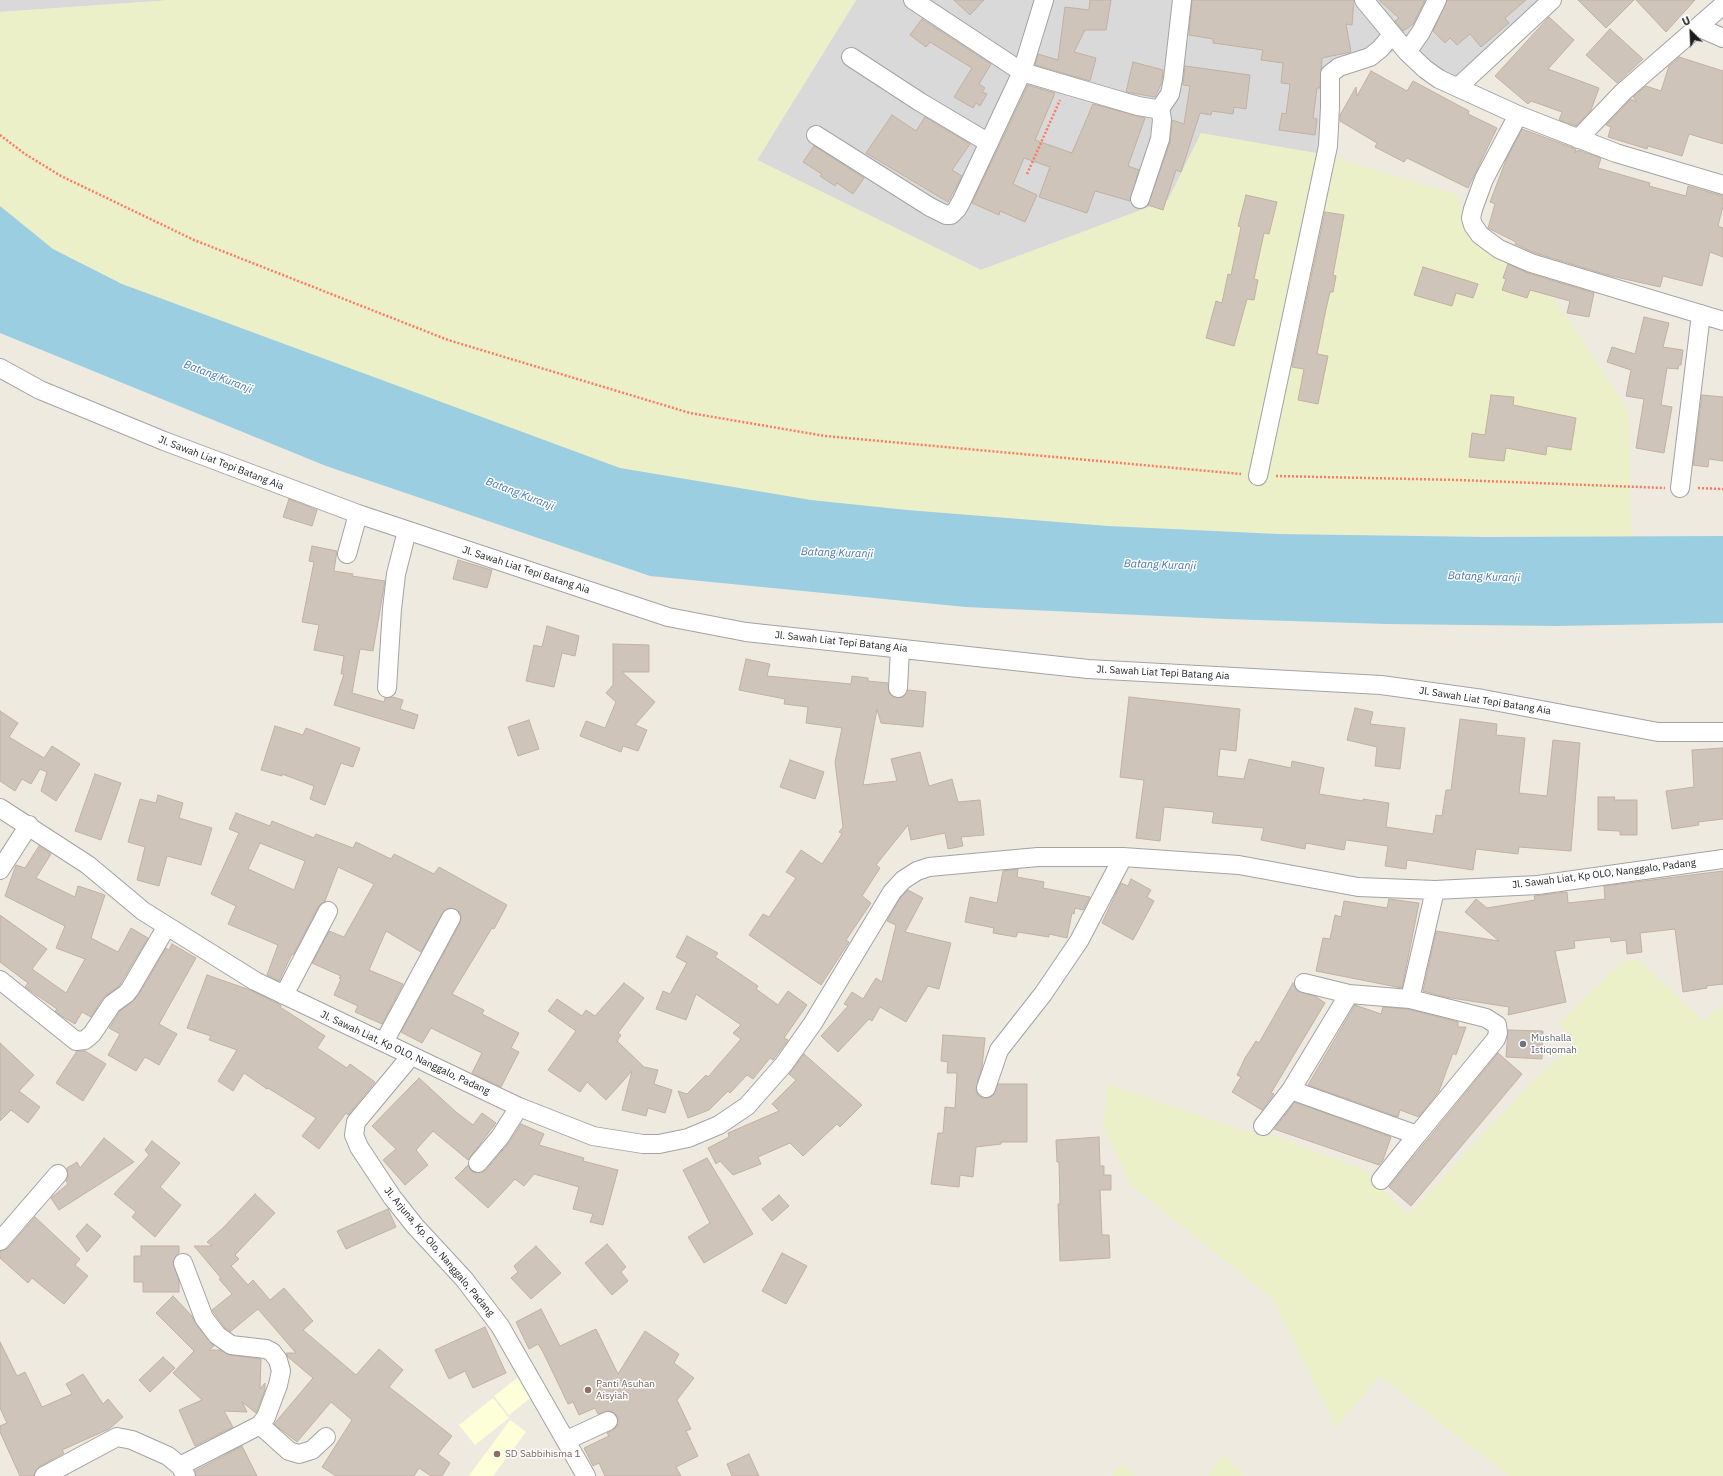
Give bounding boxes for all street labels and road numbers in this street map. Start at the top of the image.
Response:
street label: Jl. Sawah Liat Tepi Batang Aia [157,434,285,492]
street label: Jl. Sawah Liat Tepi Batang Aia [461,544,591,596]
street label: Jl. Sawah Liat Tepi Batang Aia [774,629,908,655]
street label: Jl. Sawah Liat Tepi Batang Aia [1096,664,1230,682]
street label: Jl. Sawah Liat Tepi Batang Aia [1418,685,1552,717]
street label: Jl. Sawah Liat, Kp OLO, Nanggalo, Padang [1511,857,1697,891]
street label: Jl. Sawah Liat, Kp OLO, Nanggalo, Padang [319,1008,491,1098]
street label: Jl. Arjuna, Kp. Olo, Nanggalo, Padang [381,1185,497,1319]

